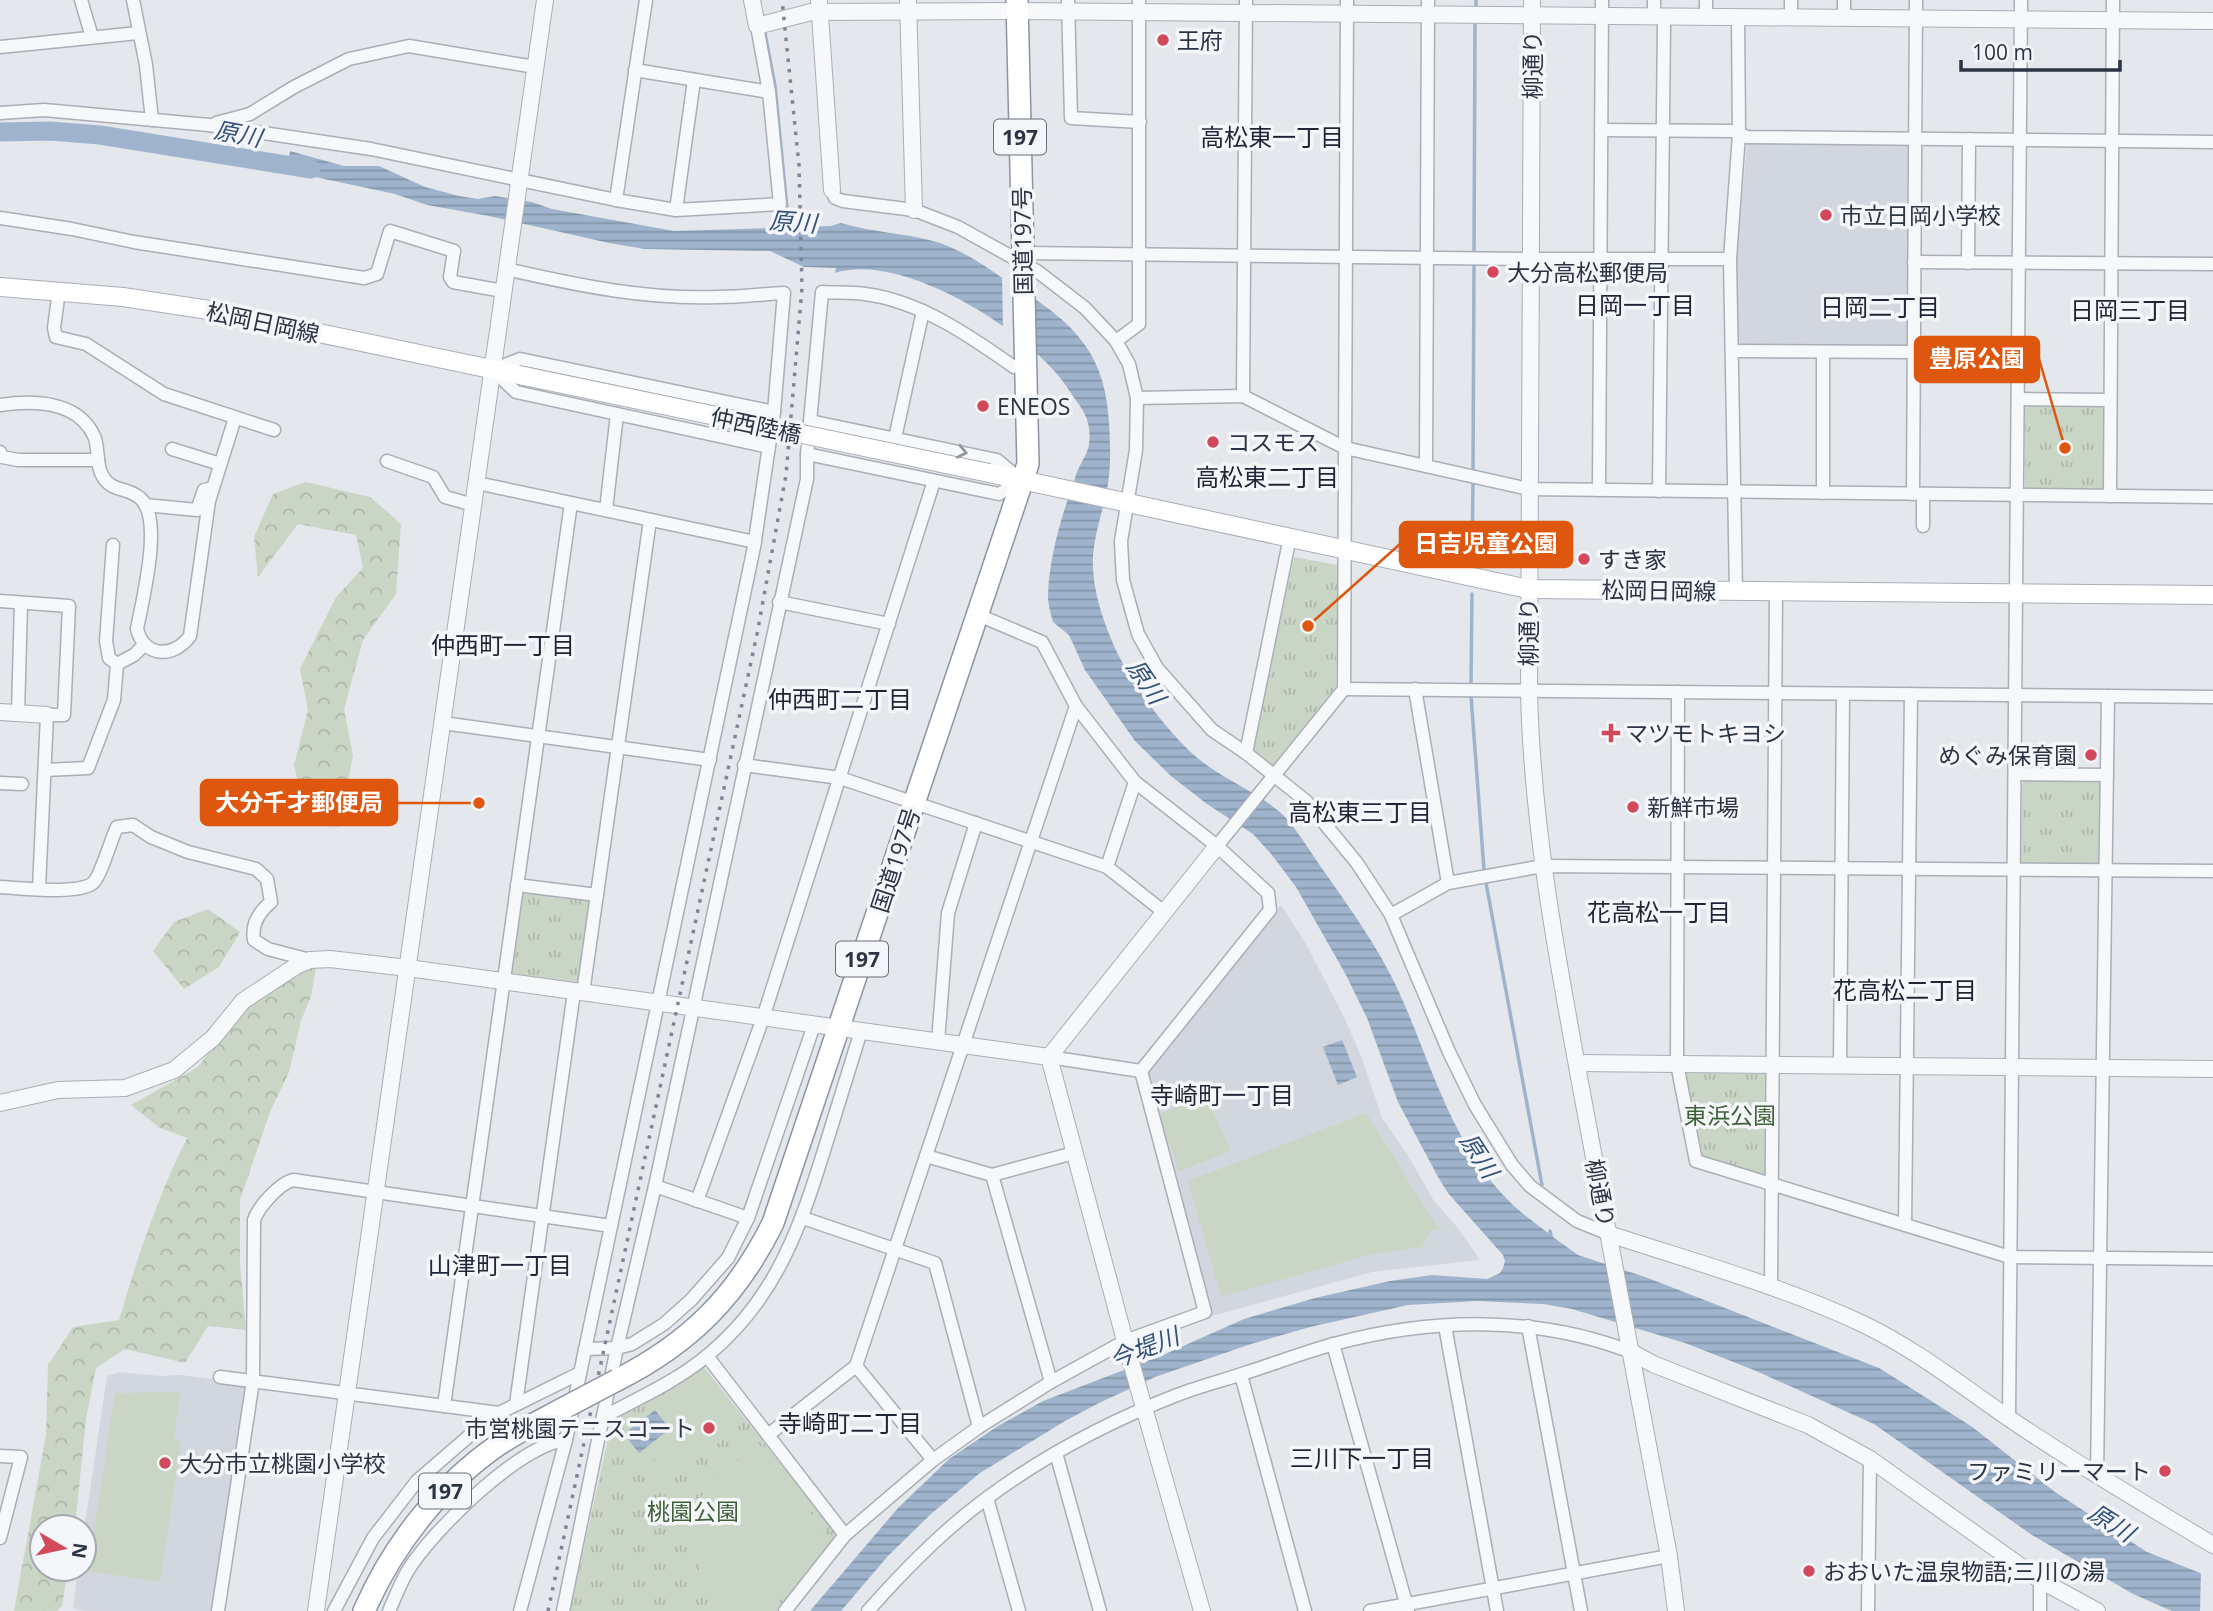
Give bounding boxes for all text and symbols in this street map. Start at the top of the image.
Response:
place label: 王府 [1177,24,1223,56]
scale bar [1961,28,2120,72]
street label: 柳通り [1516,31,1548,100]
marker: 王府 [1155,32,1171,48]
text: 100 m [1972,38,2033,66]
water label: 原川 [211,112,268,154]
road number: 197 [994,120,1046,154]
district label: 高松東一丁目 [1200,120,1344,153]
street label: 国道197号 [1005,187,1039,295]
place label: 市立日岡小学校 [1840,199,2001,231]
water label: 原川 [768,203,821,239]
marker: 市立日岡小学校 [1818,207,1834,223]
place label: 大分高松郵便局 [1507,256,1668,288]
marker: 大分高松郵便局 [1485,264,1501,280]
district label: 日岡一丁目 [1575,288,1695,321]
district label: 日岡二丁目 [1820,290,1940,323]
district label: 日岡三丁目 [2070,293,2190,326]
street label: 松岡日岡線 [203,294,323,350]
callout: 豊原公園 [1915,337,2039,382]
text: 豊原公園 [1929,341,2025,374]
place label: ENEOS [997,390,1070,422]
marker: ENEOS [975,398,991,414]
street label: 仲西陸橋 [708,400,804,450]
place label: コスモス [1227,426,1319,458]
marker: コスモス [1205,434,1221,450]
one-way arrow [956,444,968,459]
district label: 高松東二丁目 [1195,460,1339,493]
callout: 日吉児童公園 [1400,522,1572,567]
text: 日吉児童公園 [1414,526,1558,559]
place label: すき家 [1598,543,1667,575]
marker: すき家 [1576,551,1592,567]
street label: 松岡日岡線 [1601,573,1717,607]
street label: 柳通り [1512,598,1544,667]
district label: 仲西町一丁目 [431,628,575,661]
water label: 原川 [1120,652,1176,713]
district label: 仲西町二丁目 [768,682,912,715]
place label: マツモトキヨシ [1625,717,1786,749]
marker: マツモトキヨシ [1603,725,1619,741]
place label: めぐみ保育園 [1938,739,2077,771]
marker: めぐみ保育園 [2083,747,2099,763]
callout: 大分千才郵便局 [201,780,397,825]
text: 大分千才郵便局 [215,785,383,818]
place label: 新鮮市場 [1647,791,1739,823]
district label: 高松東三丁目 [1288,795,1432,828]
marker: 新鮮市場 [1625,799,1641,815]
street label: 国道197号 [863,803,927,917]
district label: 花高松一丁目 [1587,895,1731,928]
road number: 197 [836,942,888,976]
district label: 花高松二丁目 [1833,973,1977,1006]
district label: 寺崎町一丁目 [1150,1078,1294,1111]
park label: 東浜公園 [1684,1099,1776,1131]
water label: 原川 [1453,1126,1509,1187]
street label: 柳通り [1579,1156,1623,1230]
district label: 山津町一丁目 [428,1248,572,1281]
water label: 今堤川 [1104,1318,1186,1375]
district label: 寺崎町二丁目 [778,1406,922,1439]
place label: 市営桃園テニスコート [465,1412,695,1444]
marker: 市営桃園テニスコート [701,1420,717,1436]
district label: 三川下一丁目 [1290,1441,1434,1474]
place label: 大分市立桃園小学校 [179,1447,386,1479]
marker: 大分市立桃園小学校 [157,1455,173,1471]
place label: ファミリーマート [1967,1455,2151,1487]
marker: ファミリーマート [2157,1463,2173,1479]
road number: 197 [419,1474,471,1508]
park label: 桃園公園 [647,1495,739,1527]
water label: 原川 [2083,1495,2144,1550]
north arrow [28,1513,98,1583]
text: N [66,1541,94,1560]
place label: おおいた温泉物語;三川の湯 [1823,1555,2105,1587]
marker: おおいた温泉物語;三川の湯 [1801,1563,1817,1579]

